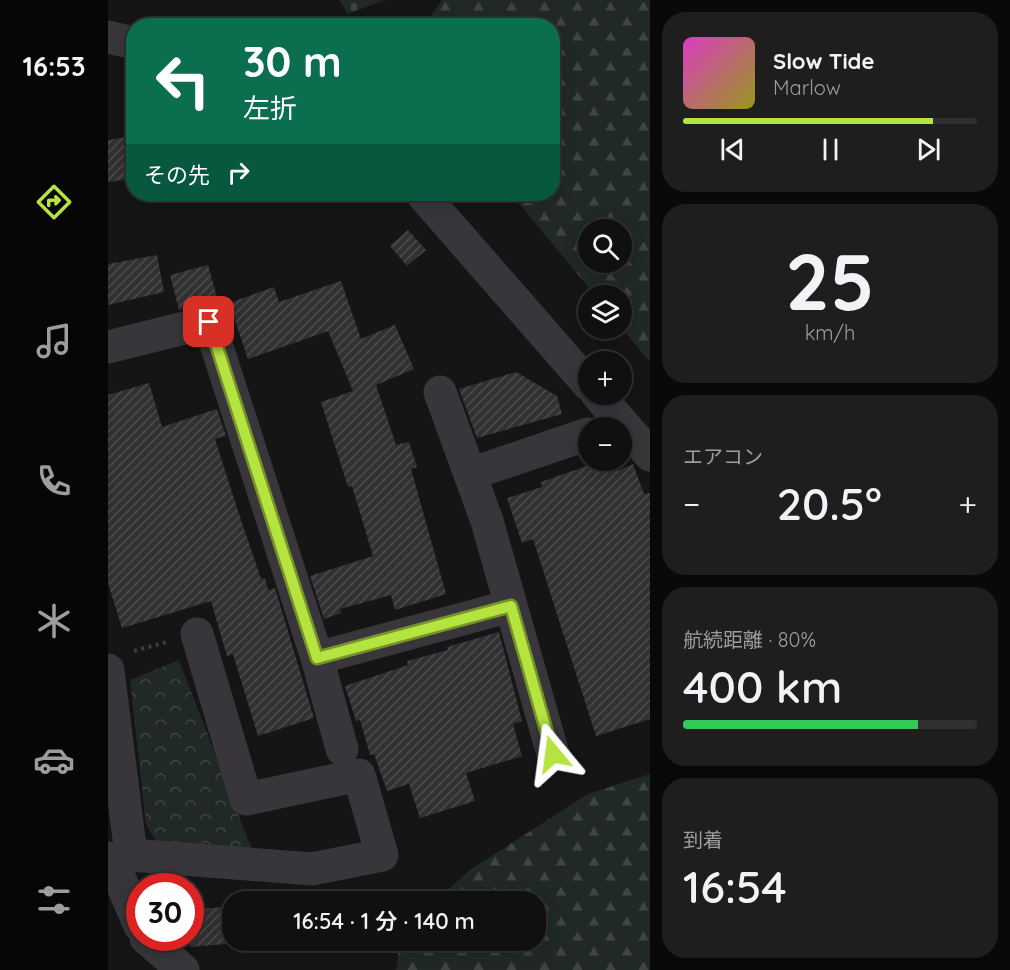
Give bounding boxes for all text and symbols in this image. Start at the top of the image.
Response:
text: 30 m [243,35,342,88]
icon: left [144,42,222,120]
text: Slow Tide [773,47,874,75]
text: 16:53 [23,49,85,83]
text: Marlow [773,75,841,100]
text: 左折 [243,91,297,125]
icon: previous [716,133,749,166]
icon: pause [814,133,847,166]
icon: next [912,133,945,166]
icon: right [222,156,255,189]
text: その先 [144,161,210,189]
icon: directions [33,181,75,223]
map controls [578,219,632,471]
button: search [578,219,632,273]
text: 25 [785,232,875,330]
button: layers [578,285,632,339]
pin [183,296,234,347]
icon: arrive [192,305,225,338]
icon: music [33,320,75,362]
text: km/h [805,320,855,345]
button: + [578,351,632,405]
button: − [578,417,632,471]
text: エアコン [683,444,763,469]
icon: phone [33,460,75,502]
text: 20.5° [777,475,882,531]
text: − [683,483,700,524]
text: + [958,483,977,524]
icon: climate [33,600,75,642]
text: 航続距離 · 80% [683,627,816,652]
text: 400 km [683,658,842,714]
position arrow [521,722,585,786]
icon: car [33,739,75,781]
text: 到着 [683,827,723,852]
text: 16:54 [683,858,787,914]
speed limit sign: 30 [126,873,204,951]
icon: filters [33,879,75,921]
text: 16:54 · 1 分 · 140 m [293,907,475,935]

